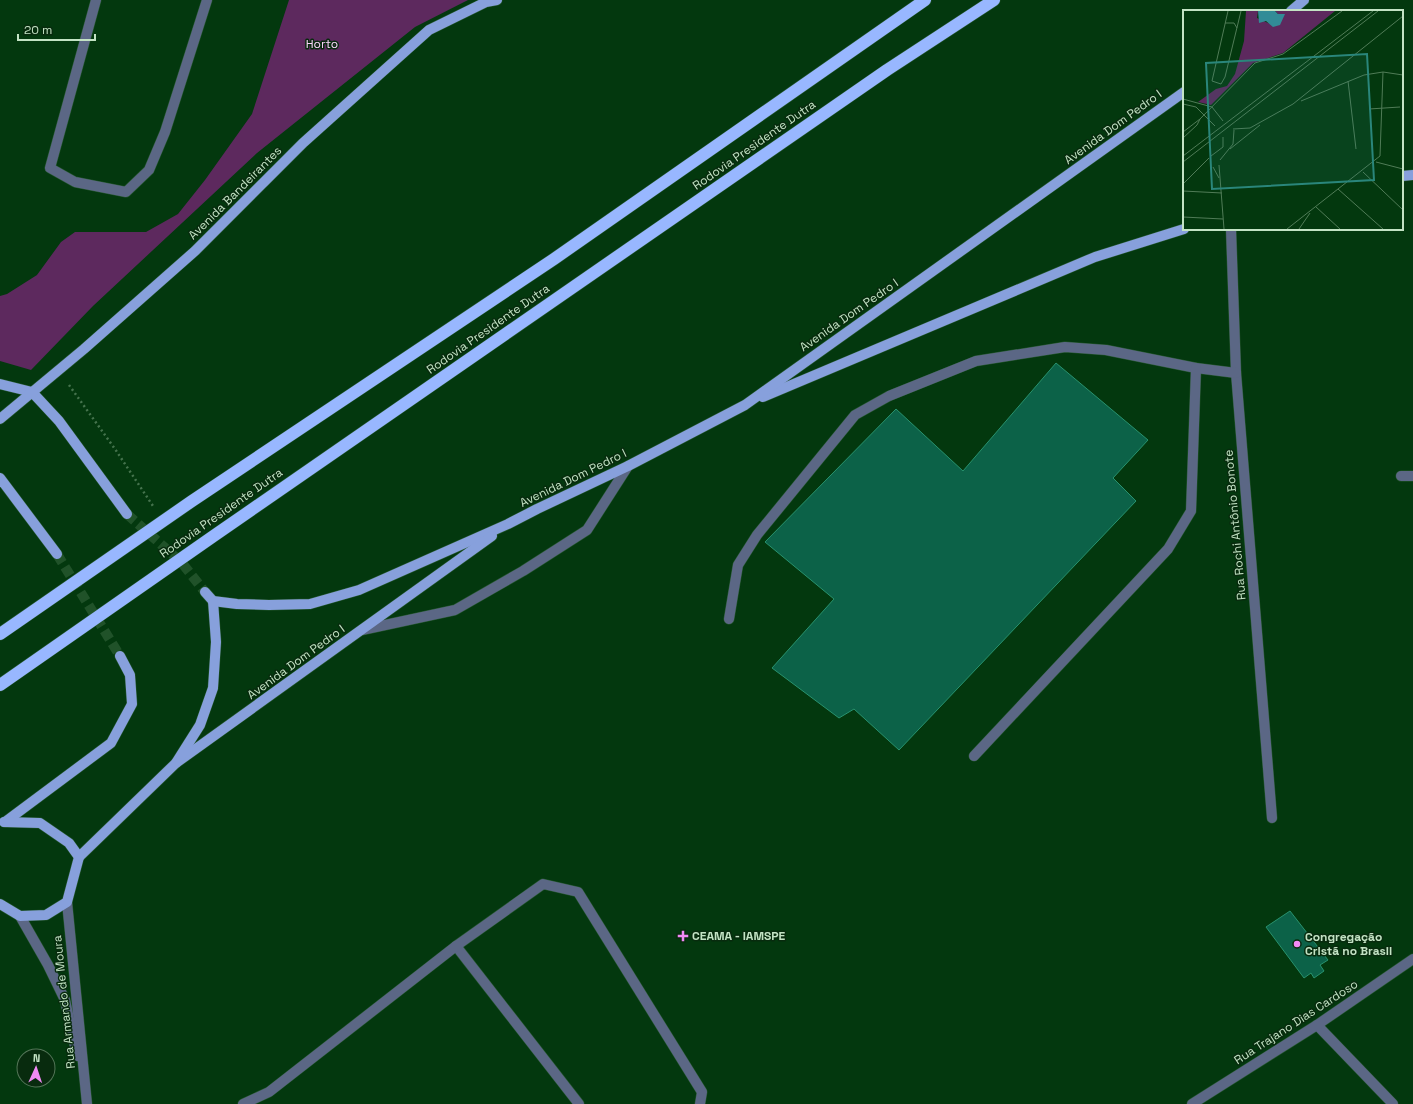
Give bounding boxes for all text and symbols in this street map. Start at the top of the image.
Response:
inset map [1183,10,1403,230]
scale bar [18,16,95,42]
text: 20 m [24,22,52,38]
park label: Horto [306,36,338,52]
street label: Avenida Dom Pedro I [1061,86,1165,168]
street label: Rodovia Presidente Dutra [689,96,819,194]
street label: Avenida Bandeirantes [185,143,285,243]
street label: Avenida Dom Pedro I [796,275,902,355]
street label: Rodovia Presidente Dutra [423,280,553,378]
street label: Avenida Dom Pedro I [517,445,629,511]
street label: Rua Rochi Antônio Bonote [1220,449,1250,601]
street label: Rodovia Presidente Dutra [156,464,286,562]
street label: Avenida Dom Pedro I [244,621,348,703]
place label: CEAMA - IAMSPE [692,928,786,944]
place label: Congregação Cristã no Brasil [1305,929,1392,959]
marker: CEAMA - IAMSPE [677,930,689,942]
street label: Rua Armando de Moura [49,934,79,1069]
marker: Congregação Cristã no Brasil [1292,939,1302,949]
street label: Rua Trajano Dias Cardoso [1231,976,1361,1068]
north arrow [16,1048,56,1088]
text: N [32,1051,41,1065]

